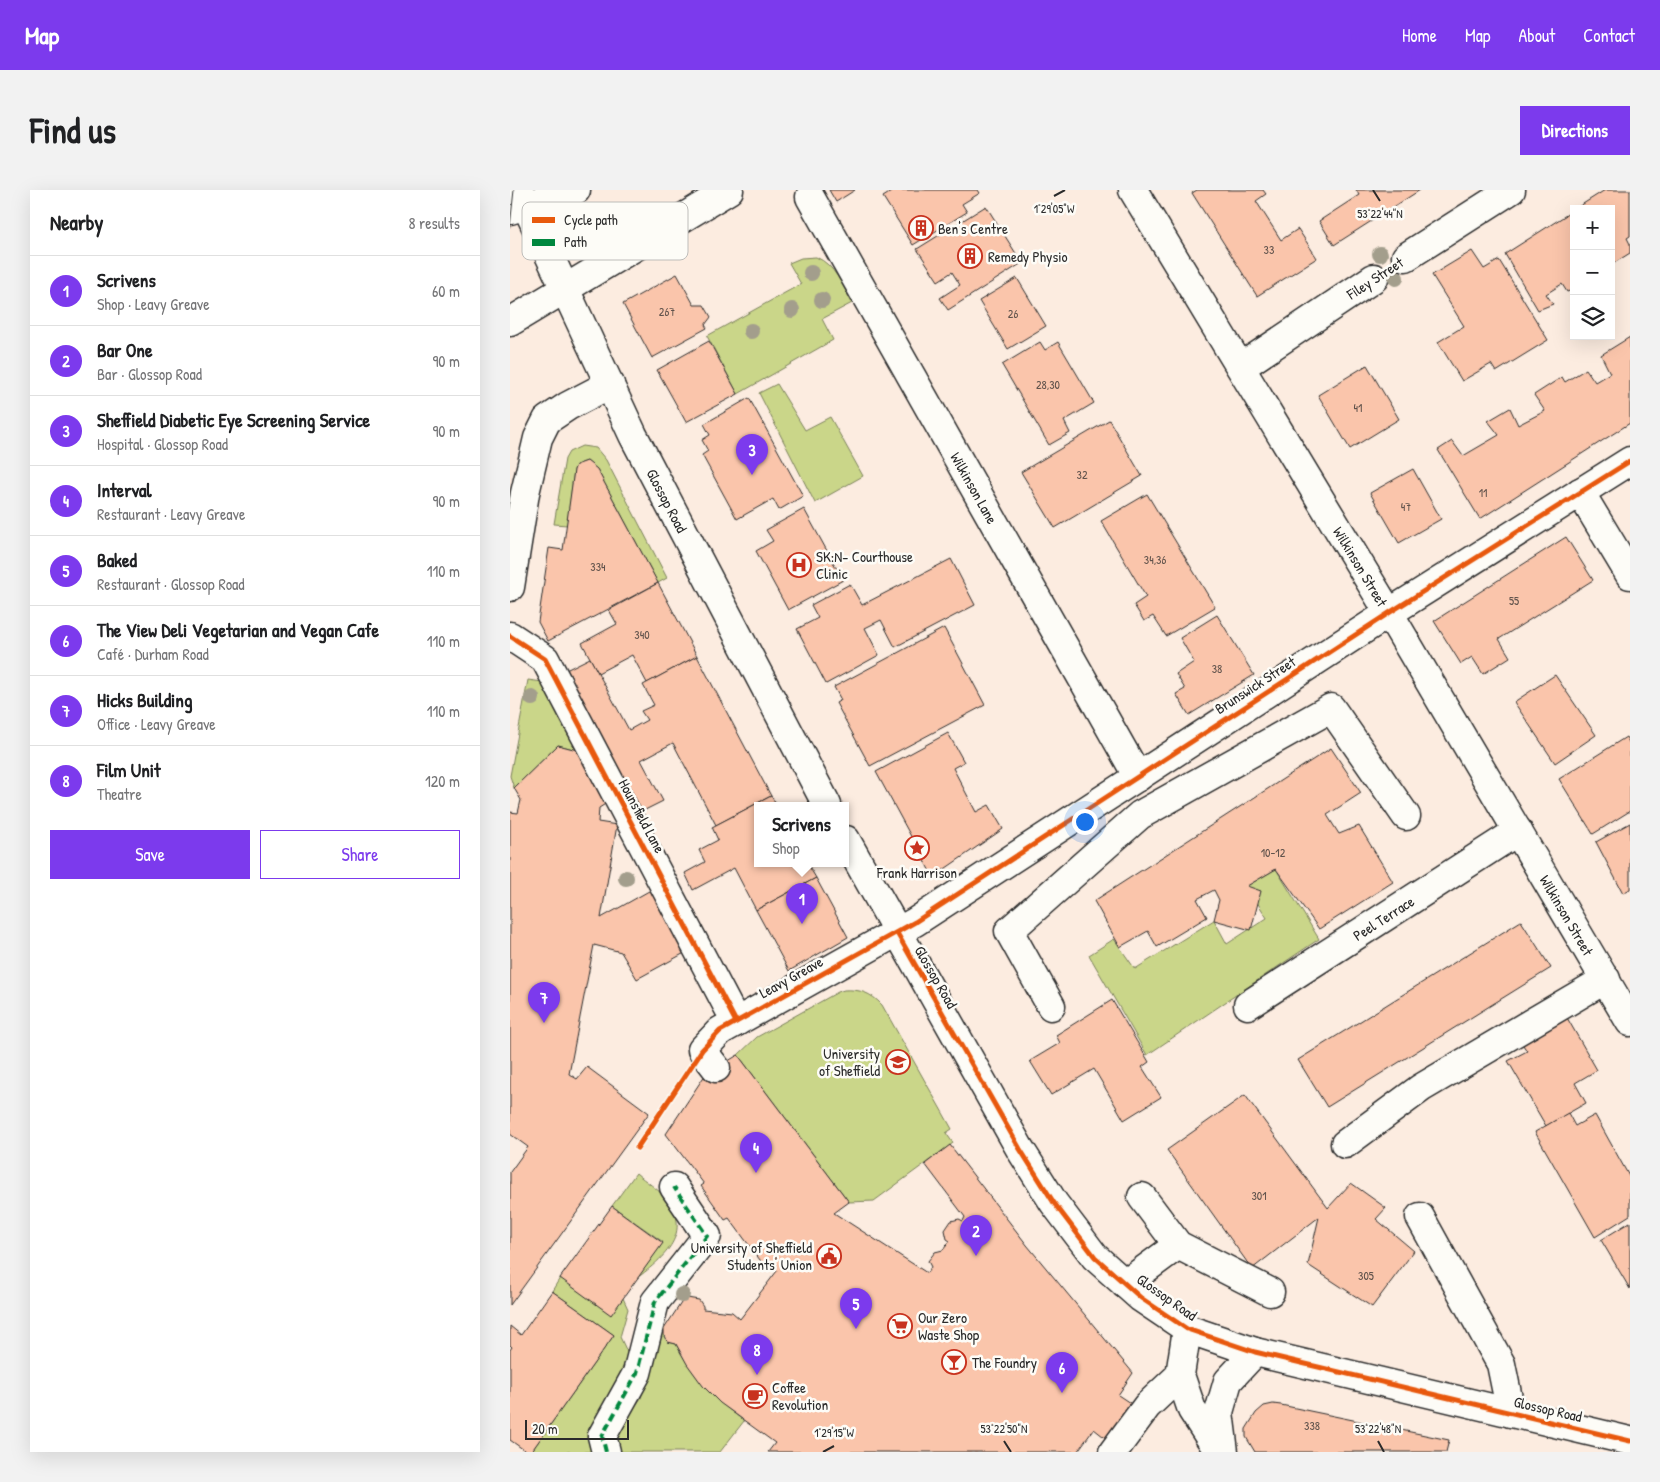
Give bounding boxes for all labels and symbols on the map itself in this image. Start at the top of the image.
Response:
text: 1°29'05"W [1034,200,1075,217]
legend [522,202,688,260]
text: 53°22'44"N [1357,205,1403,222]
text: Cycle path [564,210,618,230]
building icon: Ben's Centre [908,215,934,241]
place label: Ben's Centre [938,218,1008,239]
text: Path [564,232,587,251]
house number: 33 [1264,241,1274,258]
building icon: Remedy Physio [957,243,983,269]
place label: Remedy Physio [988,246,1068,267]
street label: Filey Street [1342,251,1408,305]
house number: 267 [659,303,675,320]
house number: 26 [1008,305,1018,322]
house number: 28,30 [1036,376,1060,393]
house number: 41 [1354,399,1362,416]
pin: 3 [736,434,768,475]
street label: Wilkinson Lane [946,448,1003,527]
street label: Glossop Road [642,465,693,536]
house number: 32 [1077,466,1088,483]
house number: 11 [1479,484,1487,501]
house number: 47 [1401,498,1411,515]
street label: Wilkinson Street [1329,522,1394,611]
place label: SK:N- Courthouse Clinic [816,546,913,584]
house number: 34,36 [1144,551,1166,568]
hospital icon: SK:N- Courthouse Clinic [786,552,812,578]
house number: 334 [590,558,606,575]
house number: 55 [1509,592,1519,609]
house number: 340 [634,626,650,643]
street label: Brunswick Street [1210,651,1300,719]
house number: 38 [1212,660,1222,677]
street label: Hounsfield Lane [614,775,670,857]
your location [1072,809,1098,835]
place icon: Frank Harrison [904,835,930,861]
house number: 10-12 [1261,844,1286,861]
place label: Frank Harrison [876,862,957,883]
street label: Wilkinson Street [1535,871,1599,960]
pin: 1 [786,883,818,924]
street label: Peel Terrace [1349,890,1418,945]
street label: Glossop Road [910,942,962,1012]
street label: Leavy Greave [755,951,827,1003]
pin: 7 [528,982,560,1023]
place label: University of Sheffield [819,1043,880,1081]
school or university icon: University of Sheffield [885,1049,911,1075]
pin: 4 [740,1132,772,1173]
house number: 301 [1251,1187,1267,1204]
pin: 2 [960,1215,992,1256]
place label: University of Sheffield Students' Union [691,1237,812,1275]
public building icon: University of Sheffield Students' Union [816,1243,842,1269]
house number: 305 [1358,1267,1374,1284]
street label: Glossop Road [1133,1269,1202,1326]
pin: 5 [840,1288,872,1329]
place label: Our Zero Waste Shop [918,1307,980,1345]
supermarket icon: Our Zero Waste Shop [887,1313,913,1339]
pin: 8 [741,1334,773,1375]
bar icon: The Foundry [941,1349,967,1375]
place label: The Foundry [972,1352,1037,1373]
pin: 6 [1046,1352,1078,1393]
place label: Coffee Revolution [772,1377,828,1415]
cafe icon: Coffee Revolution [742,1383,768,1409]
street label: Glossop Road [1512,1391,1584,1427]
scale bar [525,1417,629,1440]
house number: 338 [1304,1417,1320,1434]
text: 53°22'50"N [981,1420,1027,1437]
text: 53°22'48"N [1355,1420,1401,1437]
text: 1°29'15"W [814,1424,854,1441]

